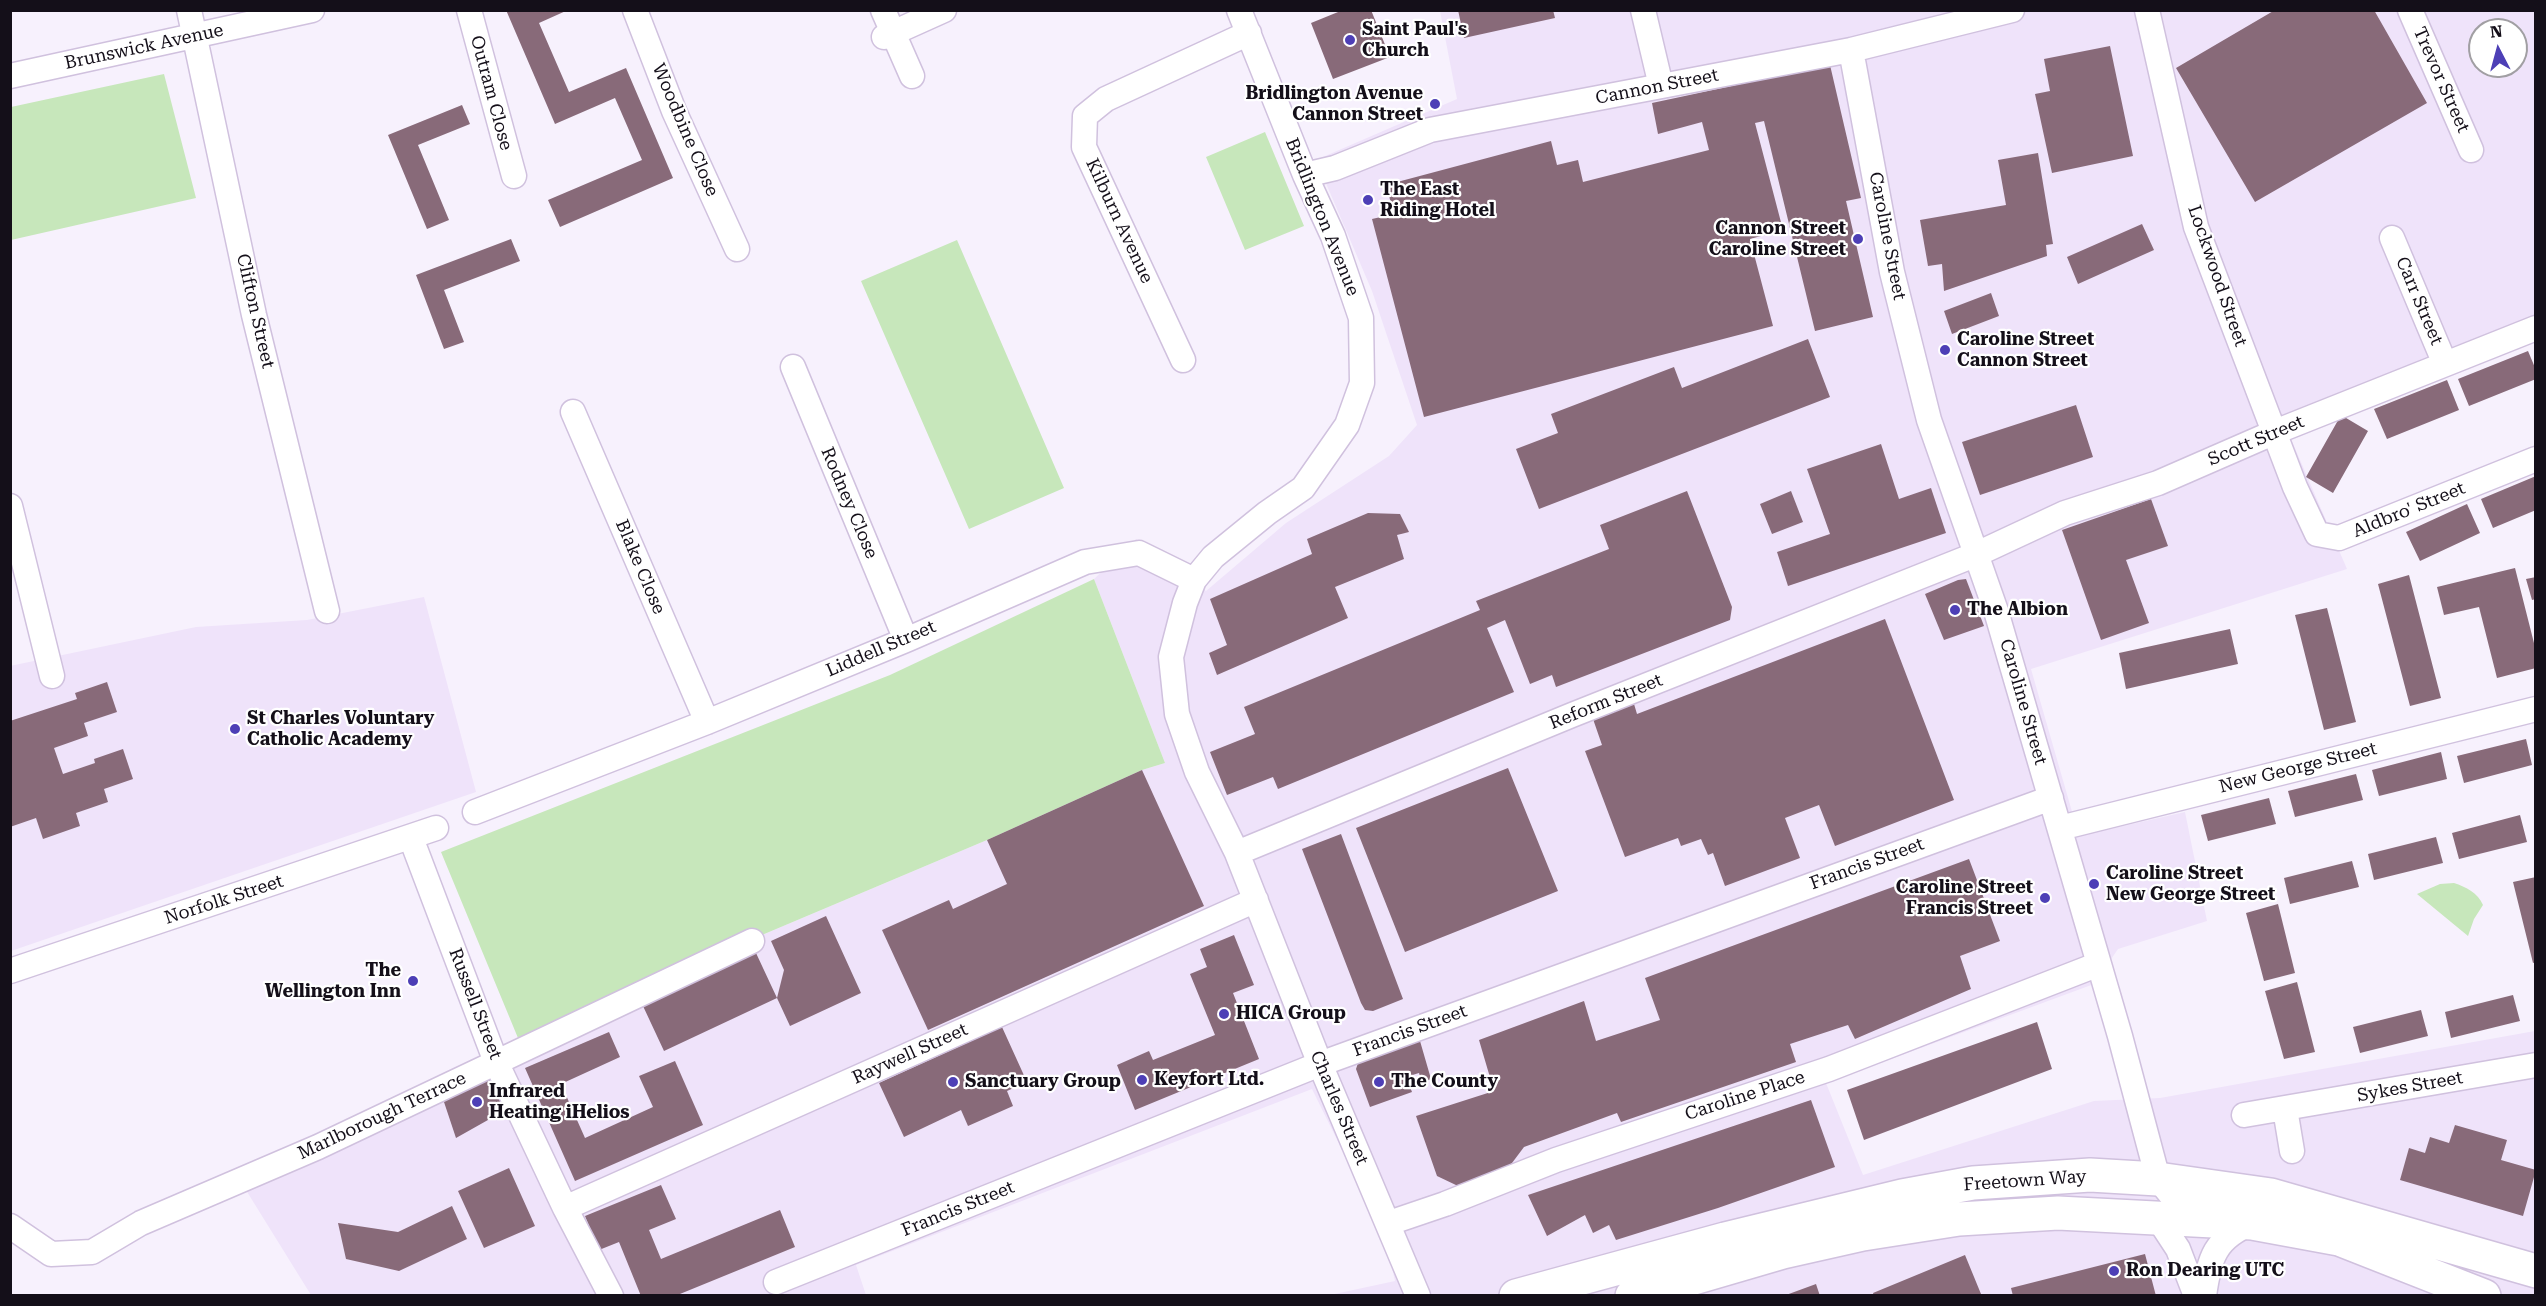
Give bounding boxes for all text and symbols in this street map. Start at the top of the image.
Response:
north arrow [2468,18,2528,78]
place label: Saint Paul's Church [1362,19,1467,62]
street label: Brunswick Avenue [63,20,225,74]
text: N [2489,21,2503,42]
street label: Trevor Street [2408,24,2474,136]
street label: Outram Close [465,33,517,153]
marker: Saint Paul's Church [1343,33,1357,47]
street label: Woodbine Close [647,60,723,200]
street label: Cannon Street [1594,64,1720,110]
place label: Bridlington Avenue Cannon Street [1245,83,1423,125]
marker: Bridlington Avenue Cannon Street [1428,97,1442,111]
street label: Bridlington Avenue [1280,135,1364,299]
street label: Kilburn Avenue [1081,155,1157,287]
street label: Caroline Street [1864,170,1910,302]
place label: The East Riding Hotel [1380,179,1495,222]
marker: The East Riding Hotel [1361,193,1375,207]
street label: Lockwood Street [2183,203,2251,349]
place label: Cannon Street Caroline Street [1709,218,1846,260]
marker: Cannon Street Caroline Street [1851,232,1865,246]
street label: Clifton Street [231,252,279,370]
street label: Carr Street [2391,254,2447,348]
place label: Caroline Street Cannon Street [1957,329,2094,372]
marker: Caroline Street Cannon Street [1938,343,1952,357]
street label: Scott Street [2205,411,2307,471]
street label: Rodney Close [816,444,882,562]
street label: Aldbro' Street [2350,478,2468,542]
street label: Blake Close [610,517,670,617]
place label: The Albion [1967,599,2068,621]
marker: The Albion [1948,603,1962,617]
street label: Liddell Street [823,616,939,682]
street label: Caroline Street [1995,637,2051,767]
street label: Reform Street [1546,670,1666,734]
place label: St Charles Voluntary Catholic Academy [247,708,434,750]
marker: St Charles Voluntary Catholic Academy [228,722,242,736]
street label: New George Street [2217,738,2379,798]
street label: Francis Street [1807,833,1927,895]
place label: Caroline Street New George Street [2106,863,2275,906]
street label: Norfolk Street [162,871,286,929]
place label: Caroline Street Francis Street [1896,877,2033,920]
marker: Caroline Street New George Street [2087,877,2101,891]
marker: Caroline Street Francis Street [2038,891,2052,905]
street label: Russell Street [444,945,506,1063]
place label: The Wellington Inn [265,960,401,1002]
marker: The Wellington Inn [406,974,420,988]
street label: Francis Street [1350,1000,1470,1062]
place label: HICA Group [1236,1003,1346,1025]
marker: HICA Group [1217,1007,1231,1021]
street label: Raywell Street [849,1019,971,1089]
street label: Charles Street [1305,1048,1373,1168]
street label: Caroline Place [1682,1066,1808,1126]
street label: Sykes Street [2355,1067,2465,1107]
street label: Marlborough Terrace [294,1068,470,1164]
place label: Keyfort Ltd. [1154,1069,1264,1091]
place label: Sanctuary Group [965,1071,1121,1093]
place label: The County [1391,1071,1498,1093]
marker: Keyfort Ltd. [1135,1073,1149,1087]
marker: Sanctuary Group [946,1075,960,1089]
marker: The County [1372,1075,1386,1089]
place label: Infrared Heating iHelios [489,1081,630,1124]
marker: Infrared Heating iHelios [470,1095,484,1109]
street label: Freetown Way [1963,1166,2087,1196]
street label: Francis Street [898,1177,1018,1241]
place label: Ron Dearing UTC [2126,1260,2284,1282]
marker: Ron Dearing UTC [2107,1264,2121,1278]

